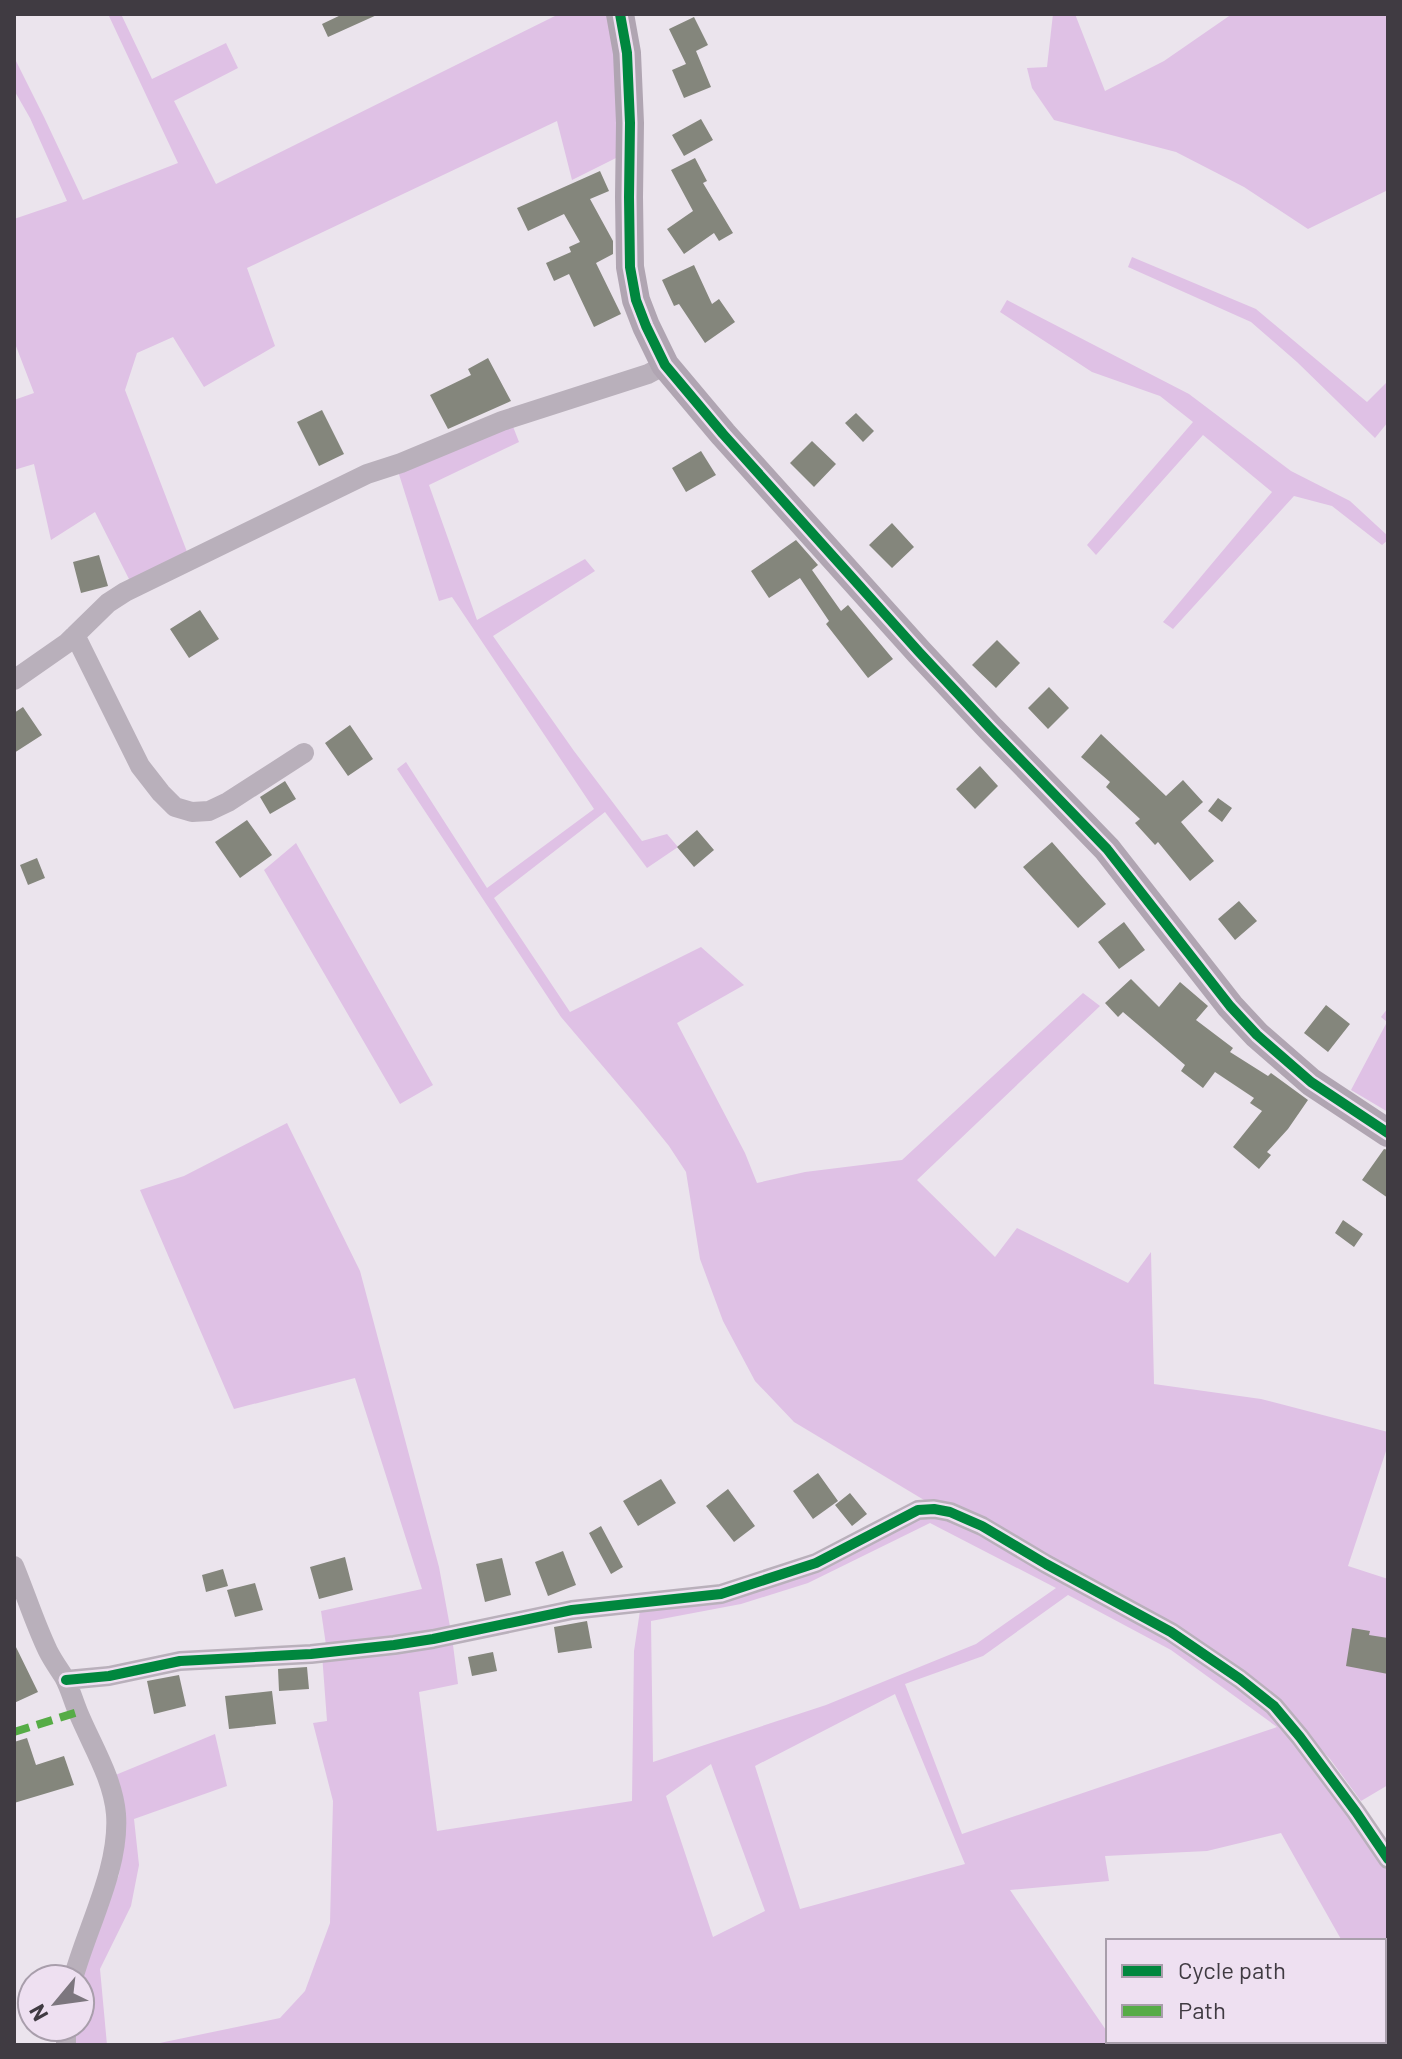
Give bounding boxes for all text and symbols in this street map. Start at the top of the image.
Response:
legend [1106,1939,1386,2043]
text: Cycle path [1178,1955,1286,1984]
north arrow [16,1963,96,2043]
text: Path [1178,1995,1226,2024]
text: N [23,2000,53,2026]

